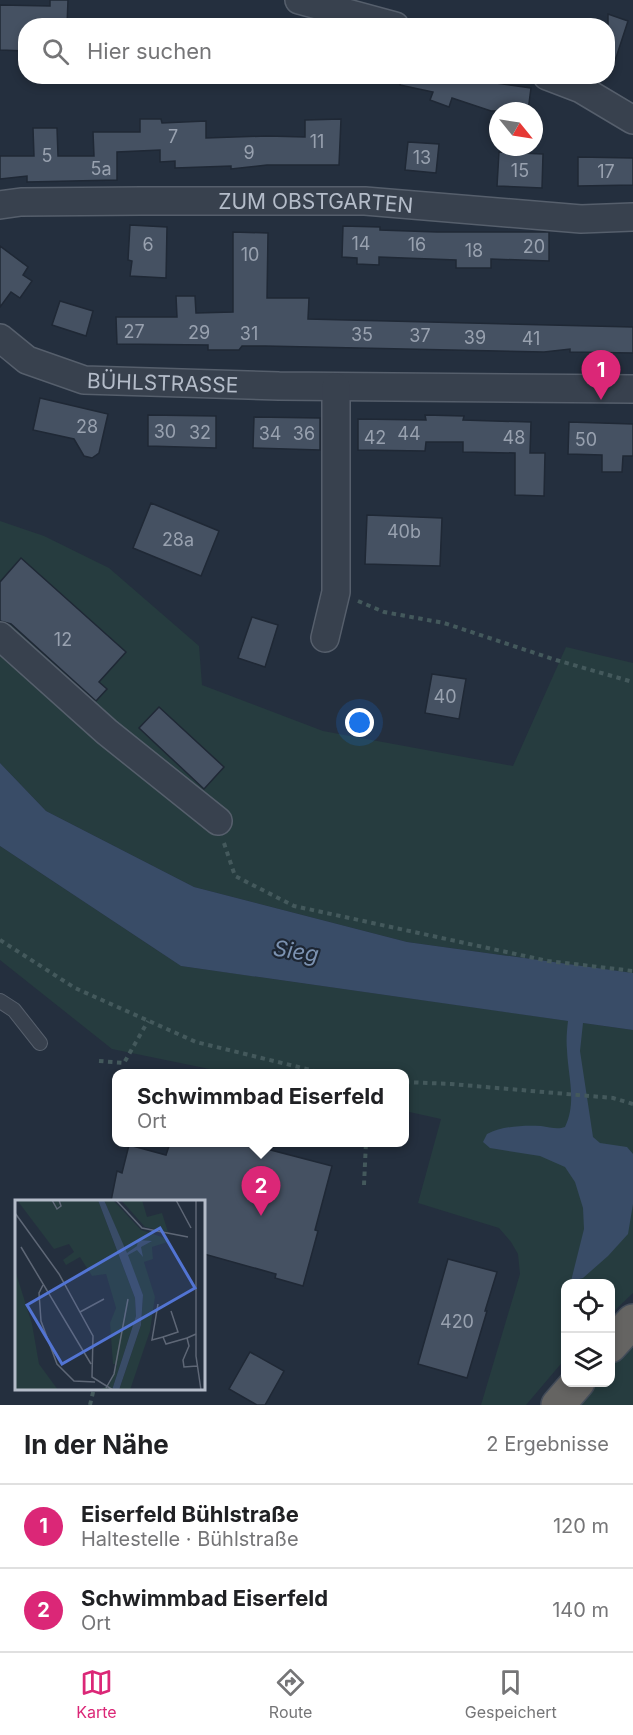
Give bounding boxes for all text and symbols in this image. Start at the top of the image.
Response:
search box [18,18,615,84]
icon: search [39,35,72,68]
text: Hier suchen [87,38,212,64]
north arrow [489,102,543,156]
house number: 7 [168,126,178,147]
house number: 11 [310,131,324,152]
house number: 9 [243,142,255,163]
house number: 5 [42,145,52,166]
house number: 13 [413,147,431,168]
house number: 5a [90,158,112,179]
house number: 15 [511,160,529,181]
house number: 17 [597,161,615,182]
street label: ZUM OBSTGARTEN [218,189,414,217]
house number: 14 [352,233,370,254]
house number: 6 [142,234,154,255]
house number: 16 [408,234,426,255]
house number: 20 [523,236,545,257]
house number: 18 [465,240,483,261]
house number: 10 [241,244,259,265]
house number: 27 [123,321,145,342]
house number: 29 [188,322,210,343]
house number: 31 [240,323,258,344]
house number: 35 [351,324,373,345]
house number: 37 [409,325,431,346]
house number: 39 [464,327,486,348]
house number: 41 [522,328,540,349]
pin: 1 [582,350,620,400]
street label: BÜHLSTRASSE [87,367,239,397]
house number: 28 [76,416,98,437]
house number: 30 [154,421,176,442]
house number: 32 [189,422,211,443]
house number: 34 [259,423,281,444]
house number: 36 [293,423,315,444]
house number: 44 [397,423,421,444]
house number: 42 [364,427,386,448]
house number: 48 [503,427,525,448]
house number: 50 [575,429,597,450]
house number: 40b [387,521,421,542]
house number: 28a [162,529,194,550]
house number: 12 [54,629,72,650]
house number: 40 [434,686,456,707]
your location [345,708,374,737]
water label: Sieg [271,935,321,967]
popup [112,1069,409,1147]
text: Schwimmbad Eiserfeld [137,1083,384,1109]
text: Ort [137,1109,167,1133]
pin: 2 [242,1166,280,1216]
inset map [15,1200,206,1390]
map controls [561,1279,615,1387]
button: locate [561,1279,615,1333]
house number: 420 [440,1311,474,1332]
button: layers [561,1333,615,1387]
text: In der Nähe [24,1429,169,1460]
text: 2 Ergebnisse [486,1432,609,1456]
text: Eiserfeld Bühlstraße [81,1501,299,1527]
text: 1 [39,1514,48,1538]
text: 120 m [553,1514,609,1538]
text: Haltestelle · Bühlstraße [81,1527,299,1551]
text: Schwimmbad Eiserfeld [81,1585,328,1611]
text: 2 [37,1598,50,1622]
text: 140 m [552,1598,609,1622]
text: Ort [81,1611,111,1635]
tab: Karte [76,1666,117,1722]
tab: Route [269,1666,312,1722]
tab: Gespeichert [465,1666,557,1722]

